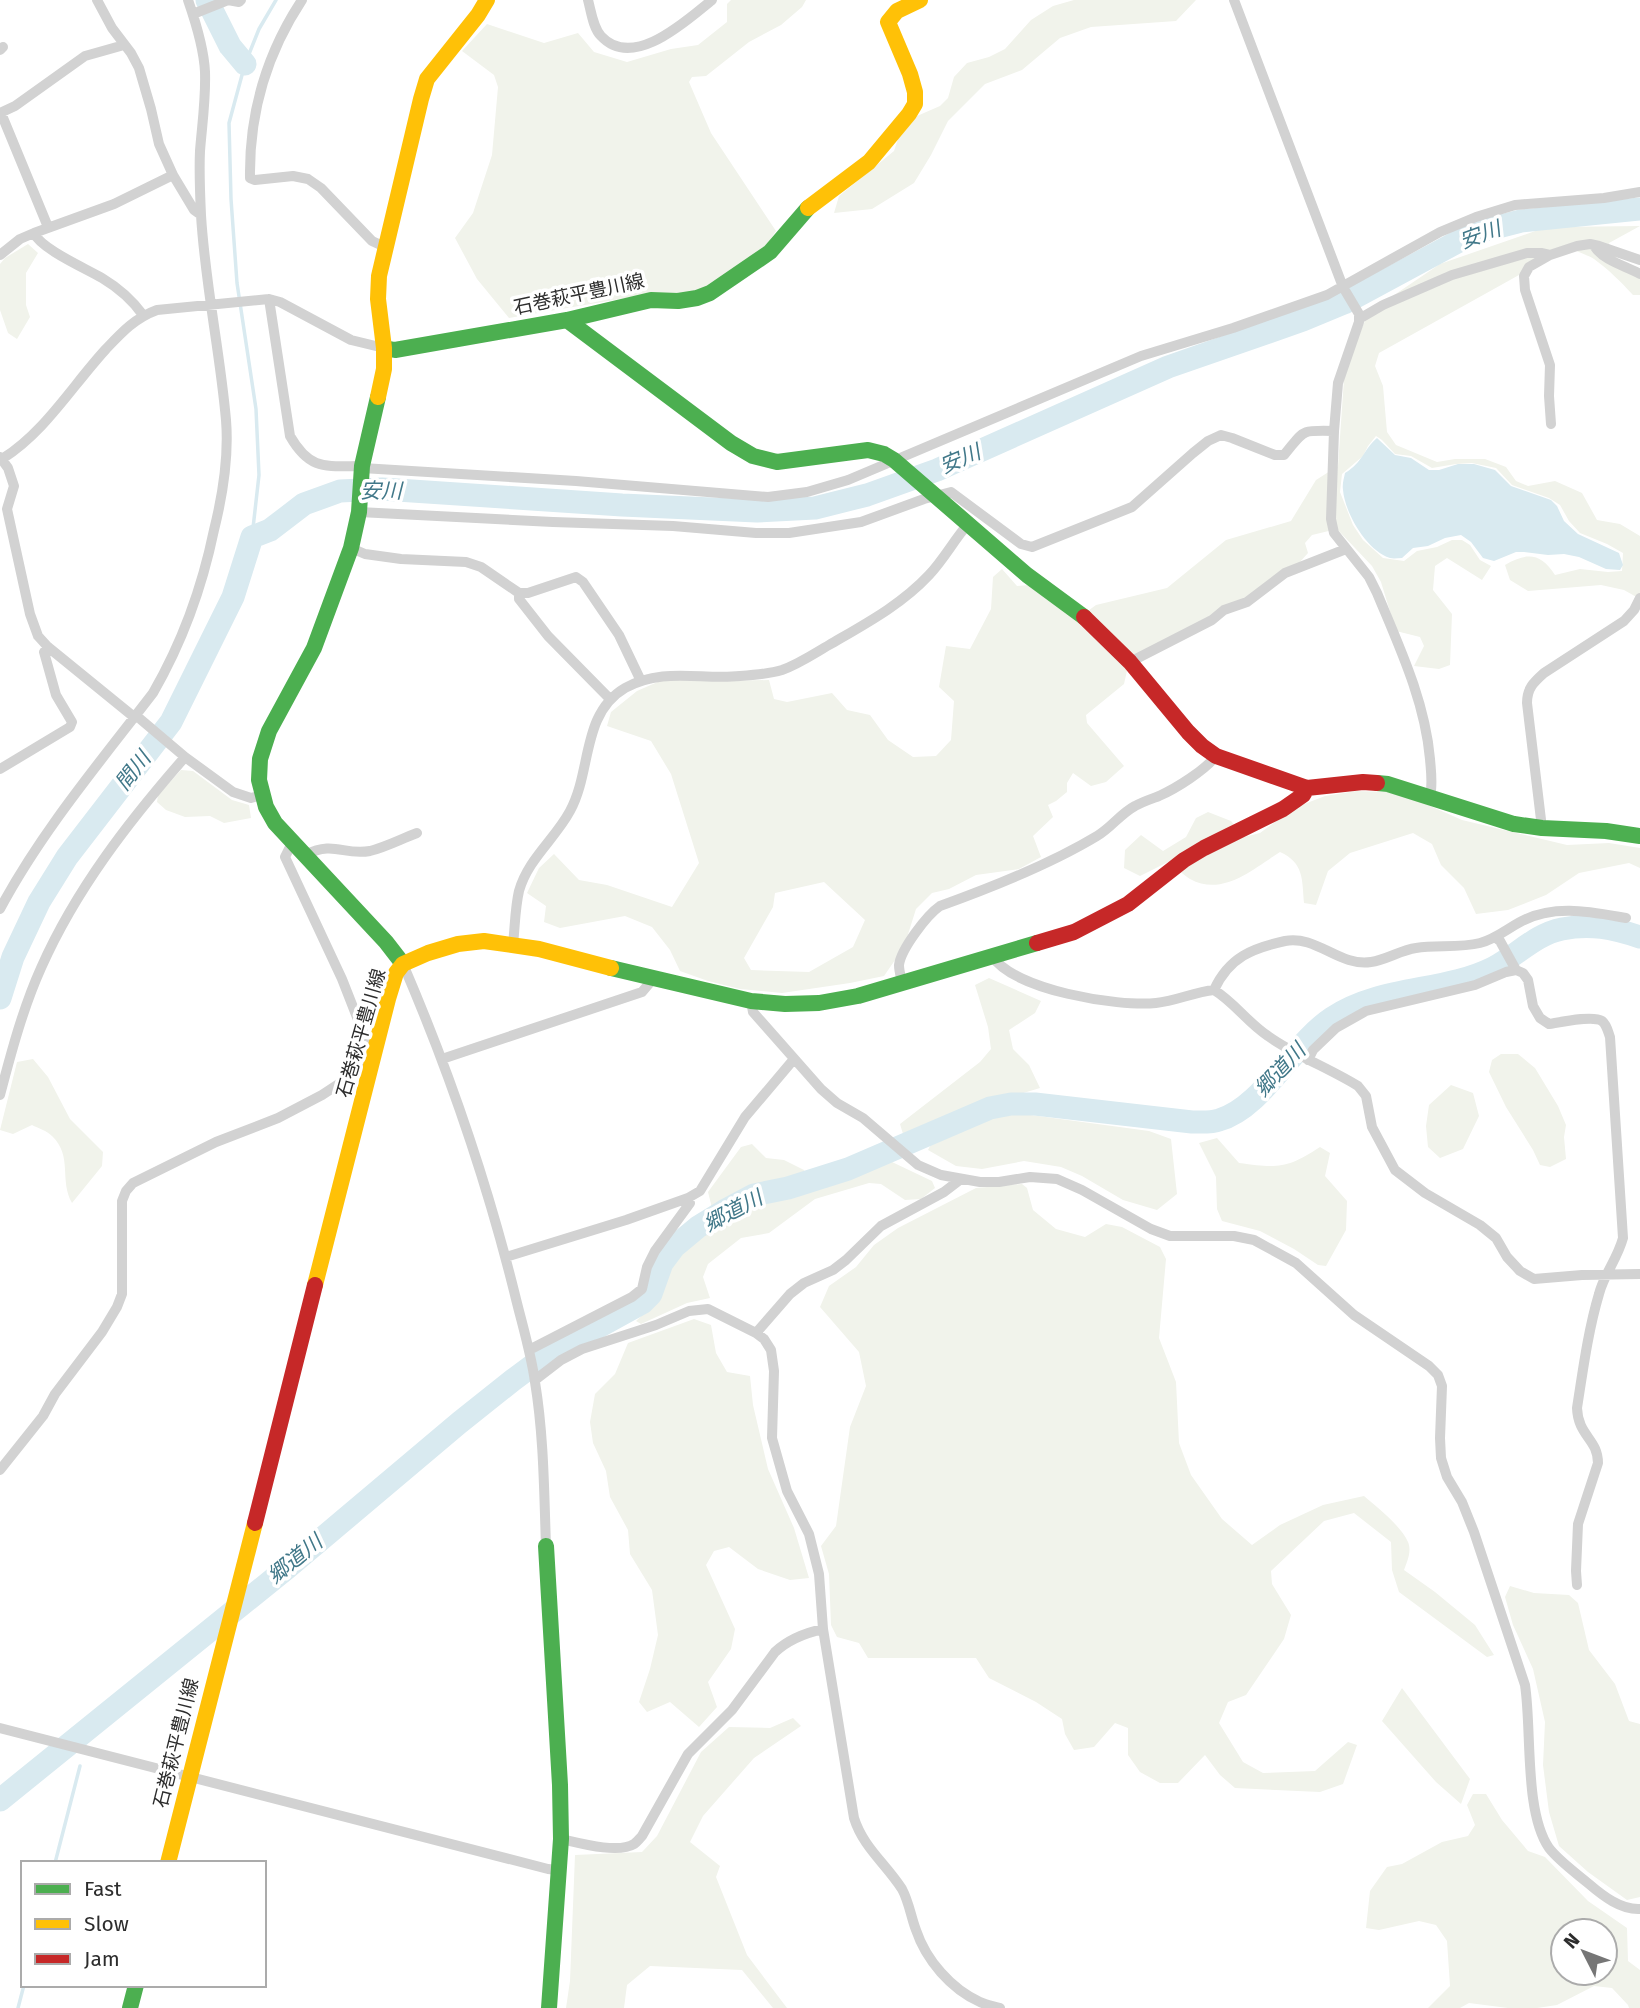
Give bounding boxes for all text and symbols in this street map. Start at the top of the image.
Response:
water label: 安川 [1456,215,1506,254]
street label: 石巻萩平豊川線 [512,269,646,319]
water label: 安川 [936,438,986,479]
water label: 安川 [360,478,404,504]
water label: 間川 [110,745,157,796]
street label: 石巻萩平豊川線 [332,966,390,1100]
water label: 郷道川 [1249,1037,1312,1102]
water label: 郷道川 [699,1184,769,1237]
water label: 郷道川 [262,1528,329,1589]
street label: 石巻萩平豊川線 [149,1676,203,1810]
legend [21,1861,266,1987]
text: Fast [84,1876,122,1902]
text: Slow [84,1911,129,1937]
north arrow [1549,1917,1619,1987]
text: N [1559,1929,1585,1953]
text: Jam [84,1946,120,1972]

